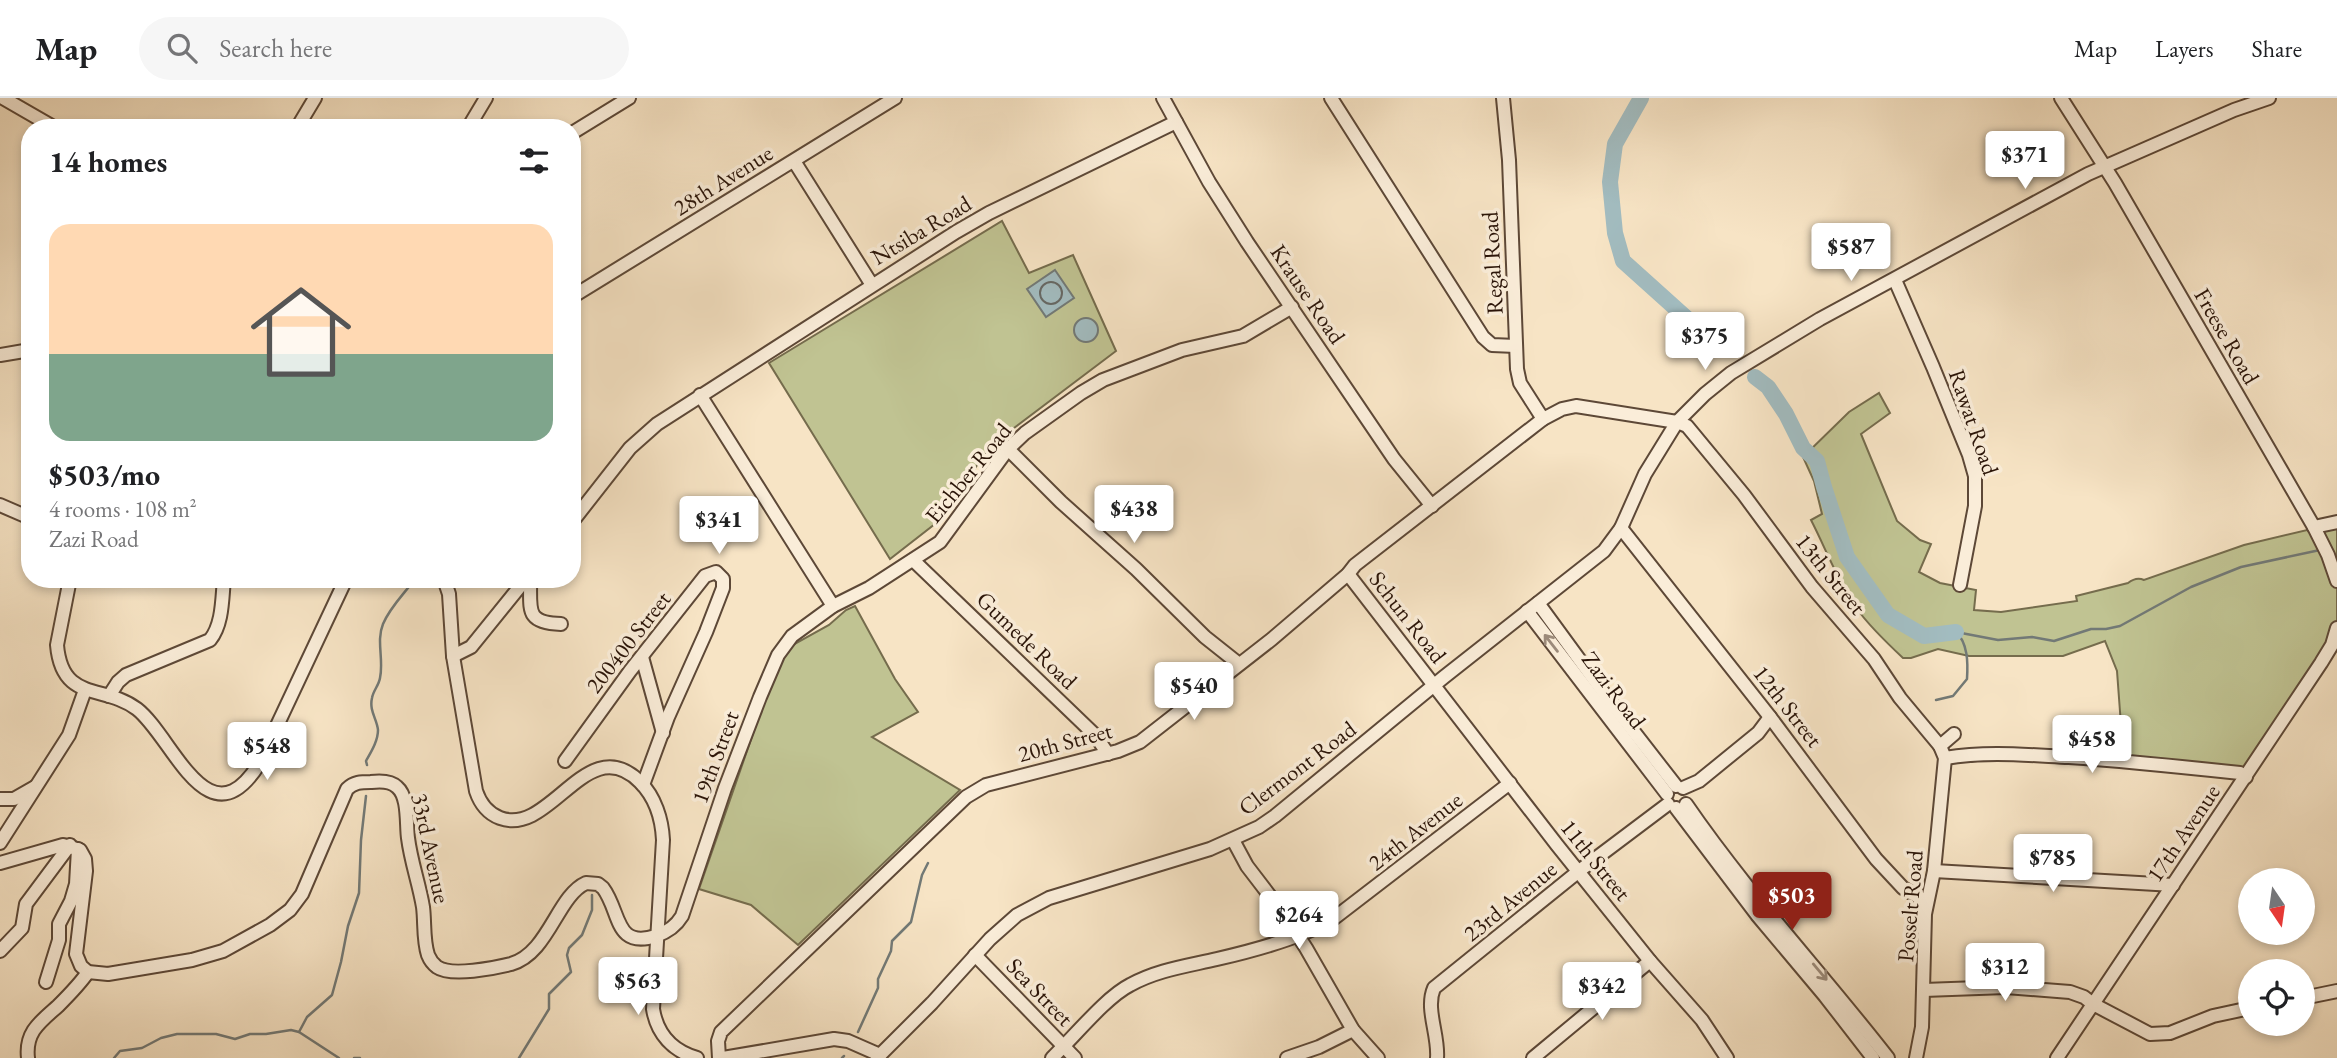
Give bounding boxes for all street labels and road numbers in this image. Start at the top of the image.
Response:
street label: 28th Avenue [668,138,778,222]
street label: Ntsiba Road [865,188,977,272]
street label: Regal Road [1474,211,1510,315]
street label: Krause Road [1264,238,1352,350]
street label: Freese Road [2187,282,2267,390]
street label: Rawat Road [1942,365,2006,479]
street label: Eichber Road [918,416,1018,529]
street label: 13th Street [1789,527,1873,621]
street label: Schun Road [1363,565,1454,669]
street label: 200400 Street [579,584,678,699]
street label: Gumede Road [970,584,1084,696]
street label: Zazi Road [1575,645,1653,735]
street label: 12th Street [1747,659,1830,754]
street label: 19th Street [684,706,746,807]
street label: Clermont Road [1232,714,1362,822]
street label: 20th Street [1015,715,1116,769]
street label: 17th Avenue [2139,778,2227,888]
street label: 24th Avenue [1362,785,1468,877]
street label: 33rd Avenue [405,790,457,906]
street label: 11th Street [1554,813,1638,907]
street label: Posselt Road [1890,848,1930,963]
street label: 23rd Avenue [1457,854,1563,948]
street label: Sea Street [1000,951,1080,1033]

